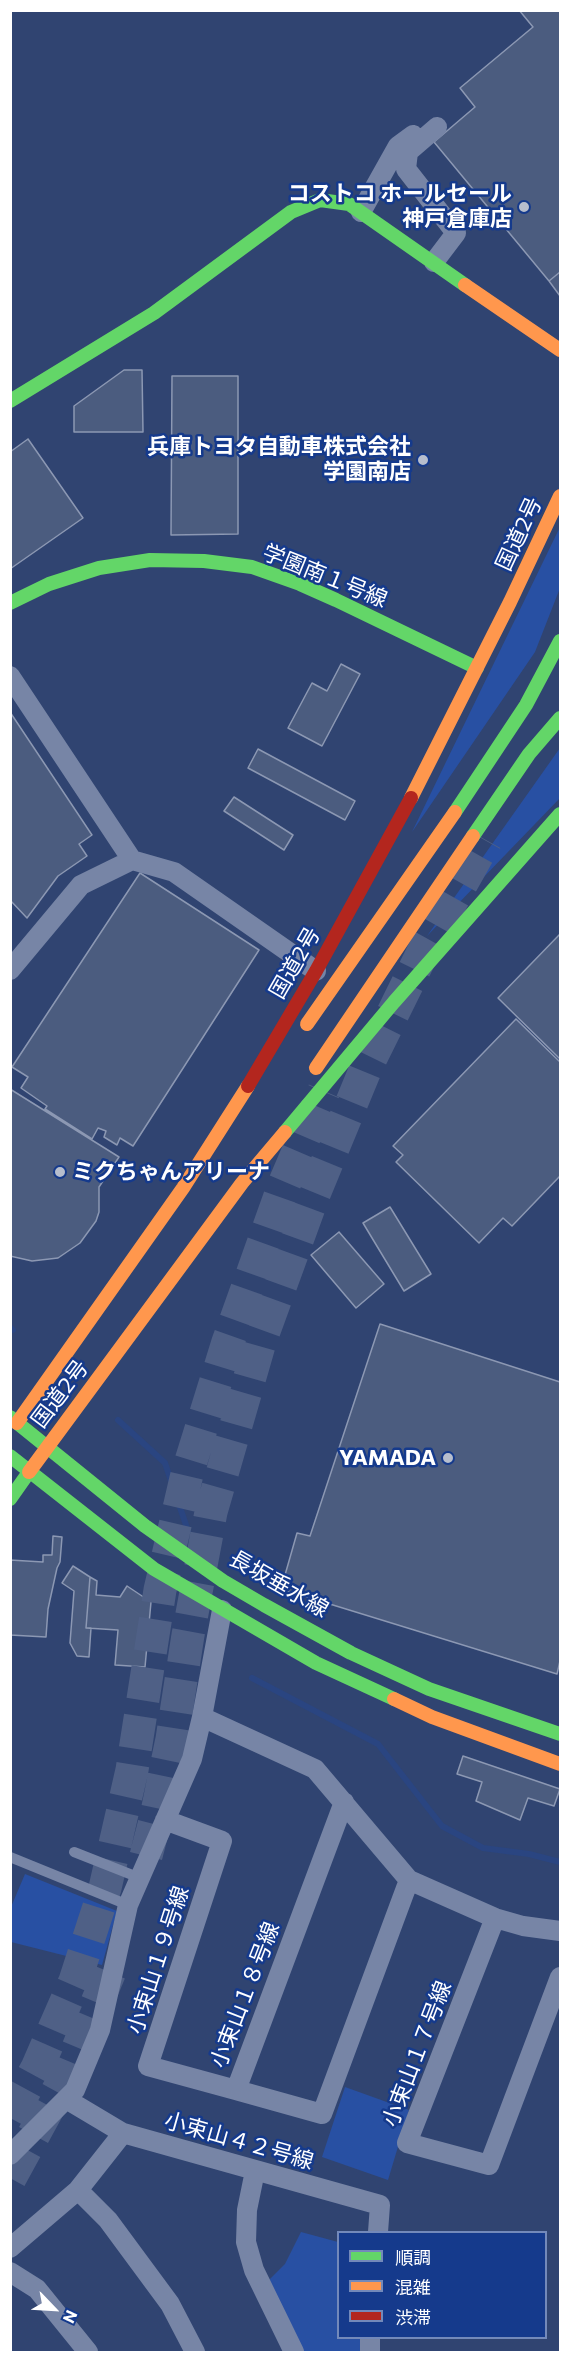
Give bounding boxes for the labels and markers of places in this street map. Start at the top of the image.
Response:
place label: コストコ ホールセール 神戸倉庫店 [288,181,512,232]
marker: コストコ ホールセール 神戸倉庫店 [517,200,531,214]
place label: 兵庫トヨタ自動車株式会社 学園南店 [147,434,411,486]
marker: 兵庫トヨタ自動車株式会社 学園南店 [416,453,430,467]
place label: ミクちゃんアリーナ [72,1159,270,1185]
marker: ミクちゃんアリーナ [53,1165,67,1179]
place label: YAMADA [339,1445,436,1471]
marker: YAMADA [441,1451,455,1465]

